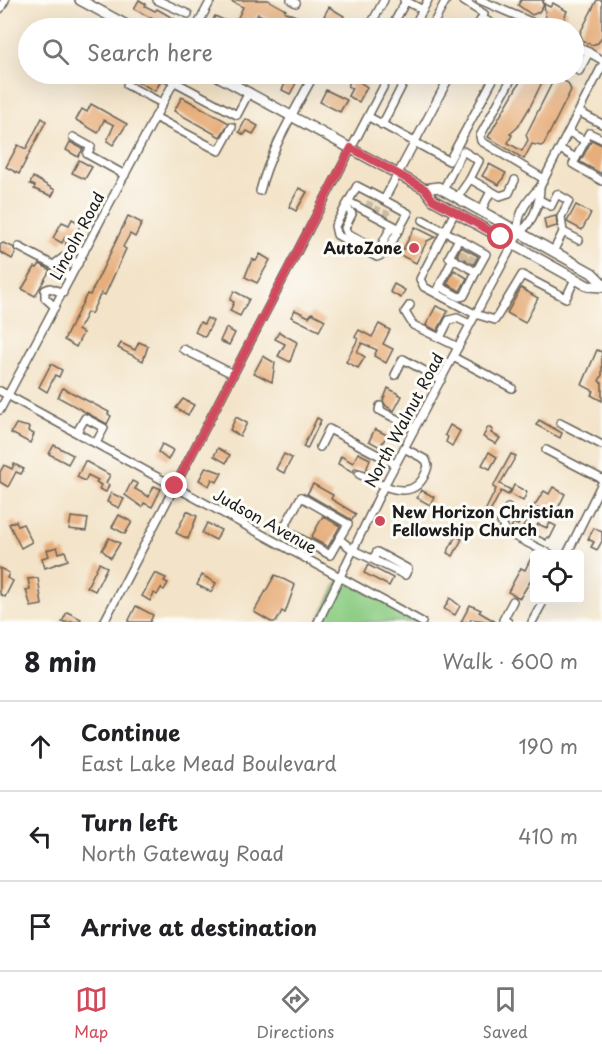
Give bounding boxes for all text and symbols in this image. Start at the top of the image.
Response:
search box [18,18,584,84]
icon: search [39,35,72,68]
text: Search here [87,35,213,68]
street label: Lincoln Road [43,187,109,284]
route start [487,223,513,249]
place label: AutoZone [323,235,402,259]
marker: AutoZone [407,241,421,255]
street label: North Walnut Road [358,348,449,491]
route end [161,472,187,498]
street label: Judson Avenue [209,482,322,559]
place label: New Horizon Christian Fellowship Church [392,499,574,541]
marker: New Horizon Christian Fellowship Church [373,514,387,528]
map controls [530,550,584,604]
button: locate [530,550,584,604]
text: 8 min [24,642,97,681]
text: Walk · 600 m [442,646,578,676]
text: Continue [81,715,180,748]
icon: ahead [24,730,57,763]
text: 190 m [519,731,578,761]
text: East Lake Mead Boulevard [81,748,337,778]
text: Turn left [81,805,178,838]
icon: left [24,820,57,853]
text: 410 m [518,821,578,851]
text: North Gateway Road [81,838,284,868]
icon: arrive [24,910,57,943]
text: Arrive at destination [81,910,317,943]
tab: Map [74,983,108,1043]
tab: Directions [256,983,334,1043]
tab: Saved [482,983,528,1043]

